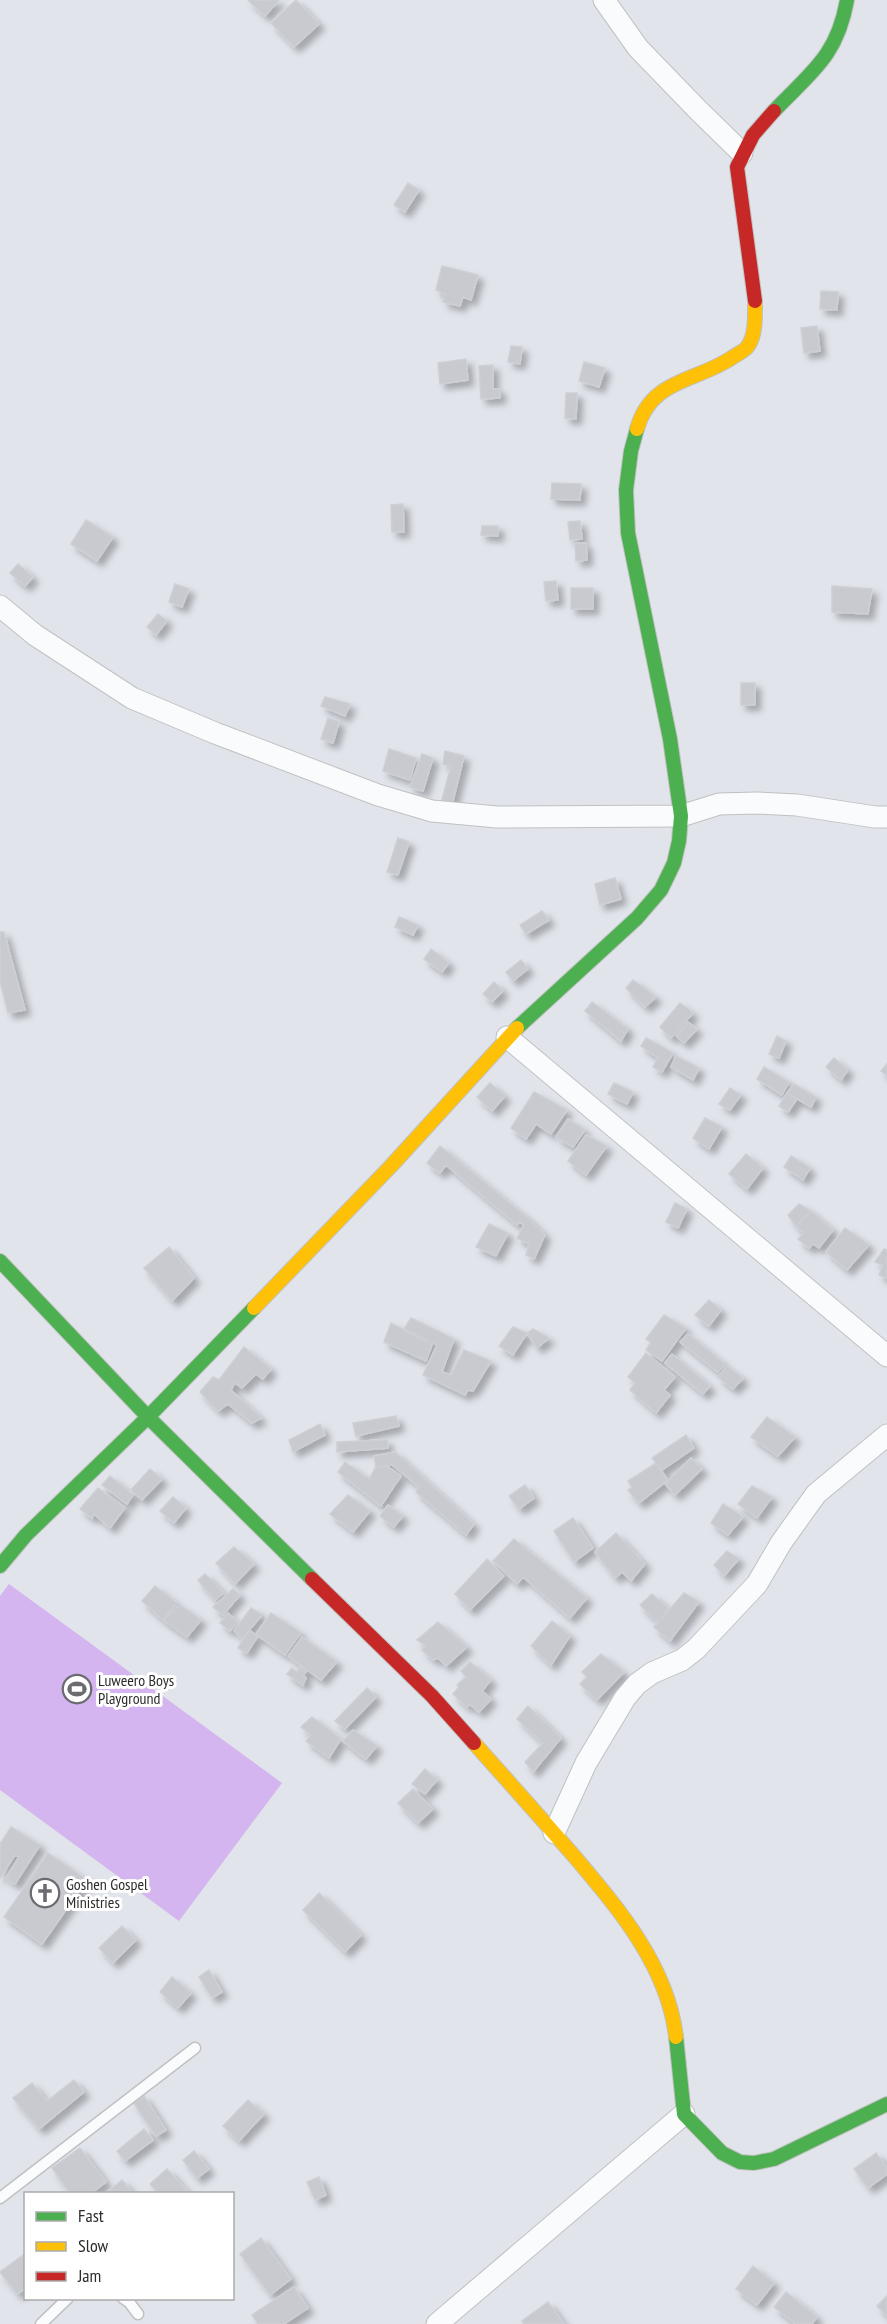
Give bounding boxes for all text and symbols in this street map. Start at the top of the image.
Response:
place label: Luweero Boys Playground [98,1670,174,1708]
sports icon: Luweero Boys Playground [61,1673,93,1705]
place label: Goshen Gospel Ministries [66,1874,148,1912]
church icon: Goshen Gospel Ministries [29,1877,61,1909]
legend [24,2192,234,2300]
text: Fast [78,2204,104,2227]
text: Slow [78,2234,109,2257]
text: Jam [77,2264,101,2287]

